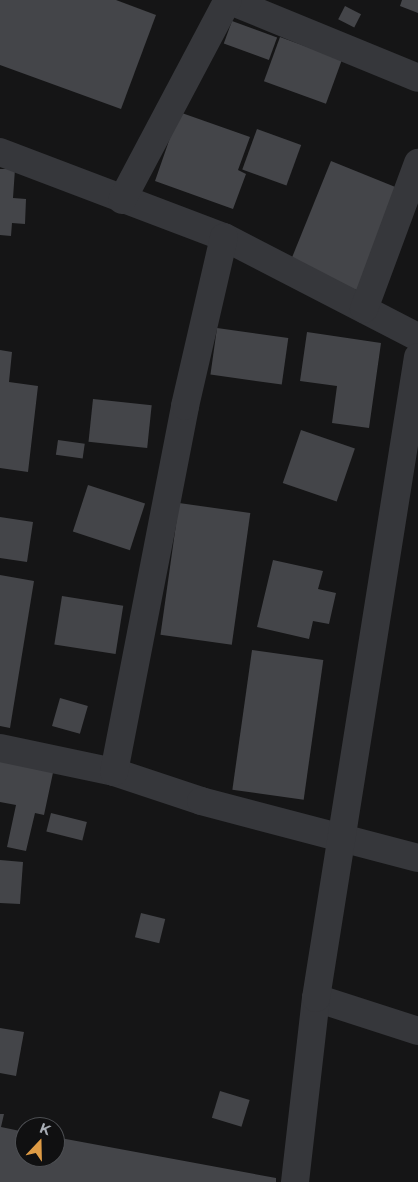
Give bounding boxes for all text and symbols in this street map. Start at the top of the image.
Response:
north arrow [15,1117,65,1167]
text: K [37,1119,53,1139]

